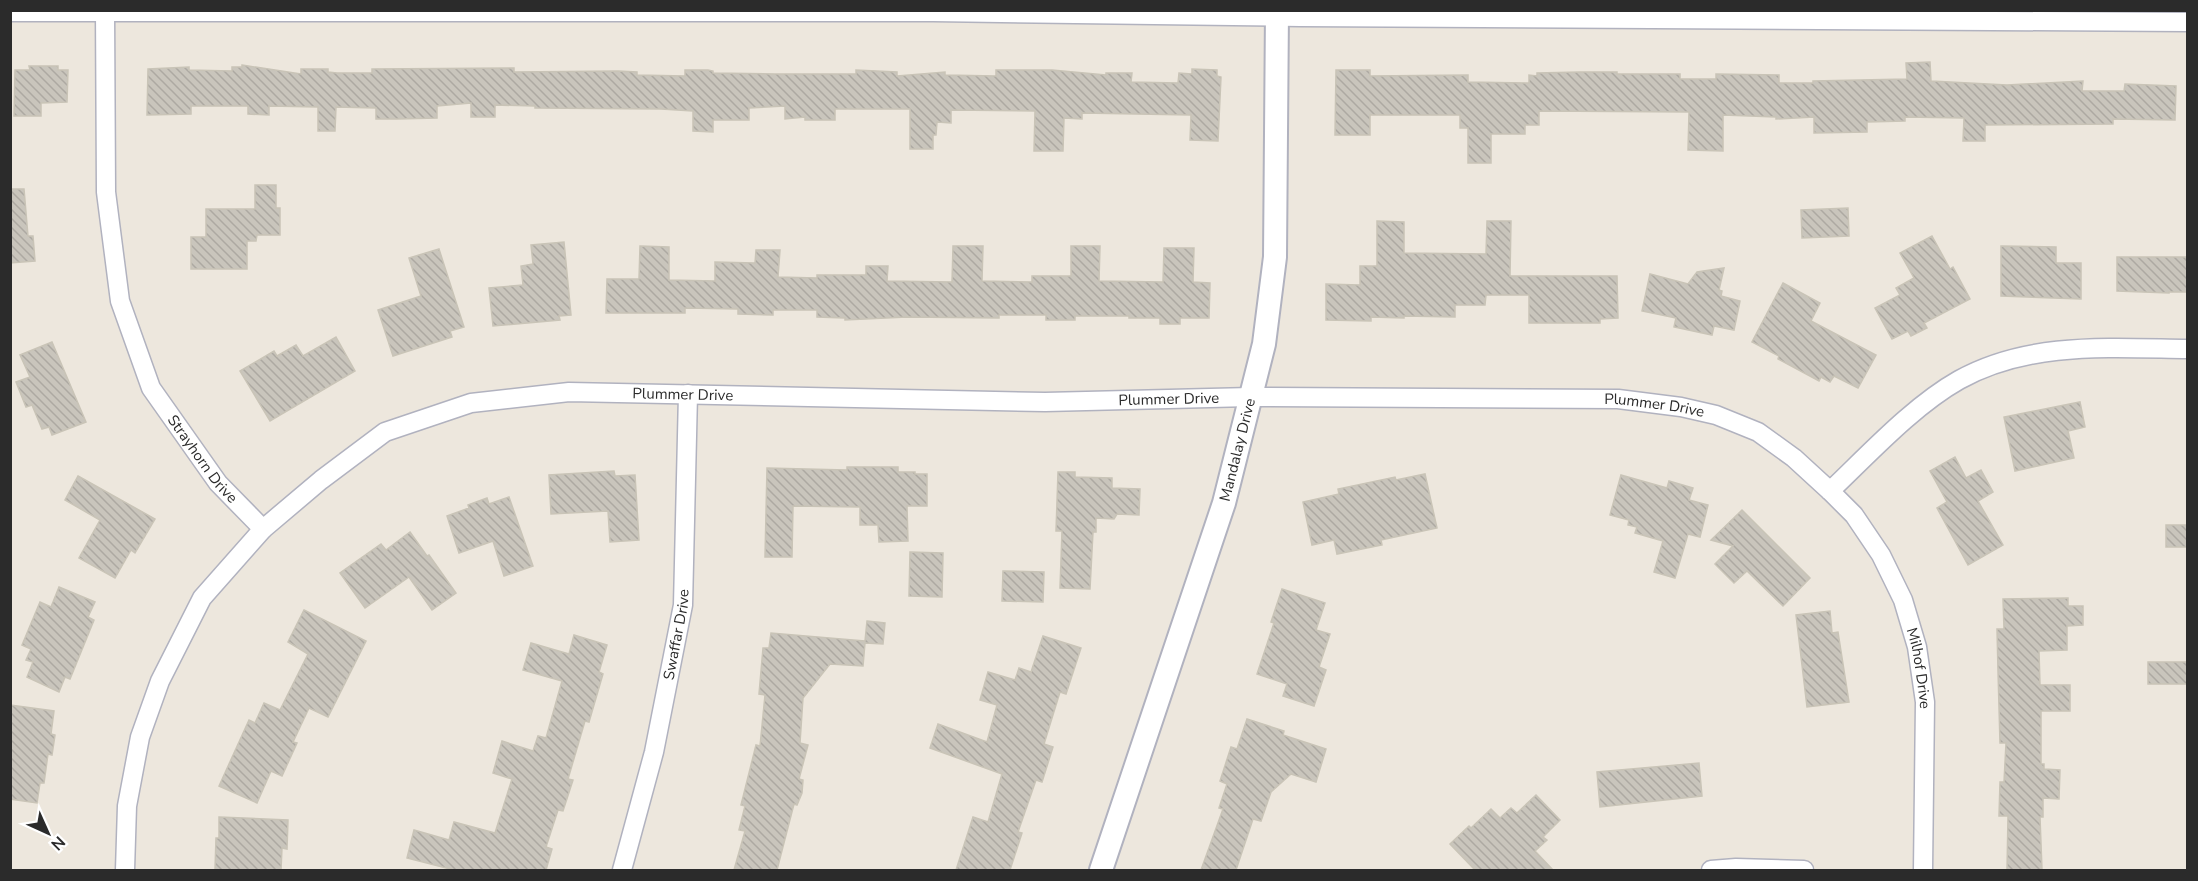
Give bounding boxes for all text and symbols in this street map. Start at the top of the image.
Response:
street label: Plummer Drive [632,383,734,405]
street label: Plummer Drive [1118,388,1219,410]
street label: Plummer Drive [1604,389,1706,422]
street label: Mandalay Drive [1215,396,1260,503]
street label: Strayhorn Drive [163,411,242,507]
street label: Swaffar Drive [658,589,693,682]
street label: Milhof Drive [1902,625,1935,709]
north arrow [18,803,78,863]
text: N [46,831,70,855]

